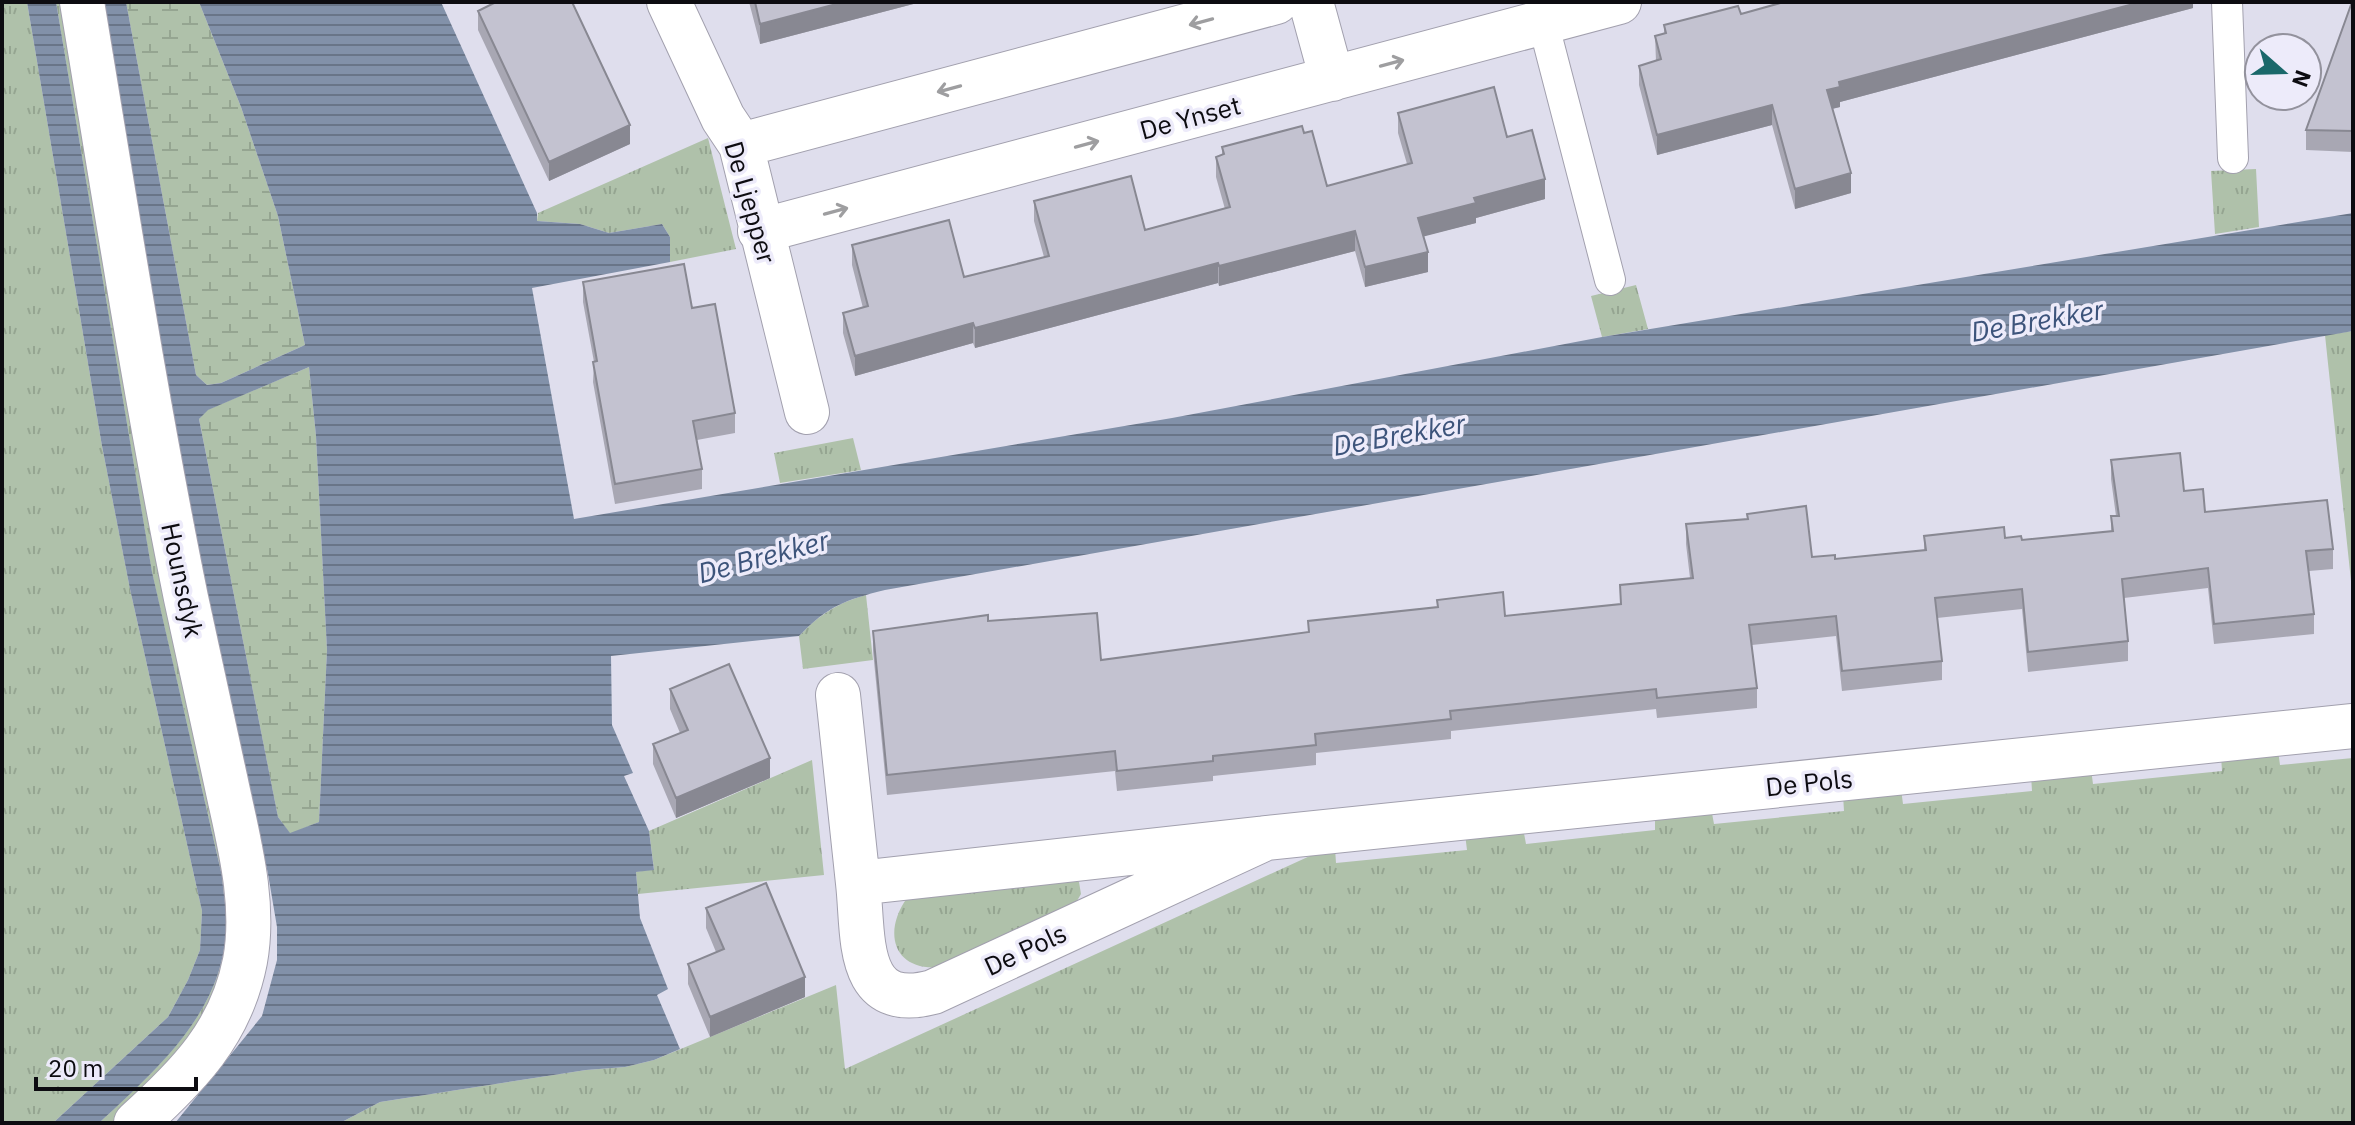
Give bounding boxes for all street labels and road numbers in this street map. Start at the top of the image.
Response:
street label: De Ynset [1136,87,1244,147]
street label: De Ljepper [717,137,785,268]
street label: Hounsdyk [154,519,212,641]
street label: De Pols [1764,761,1854,803]
street label: De Pols [978,915,1072,983]

